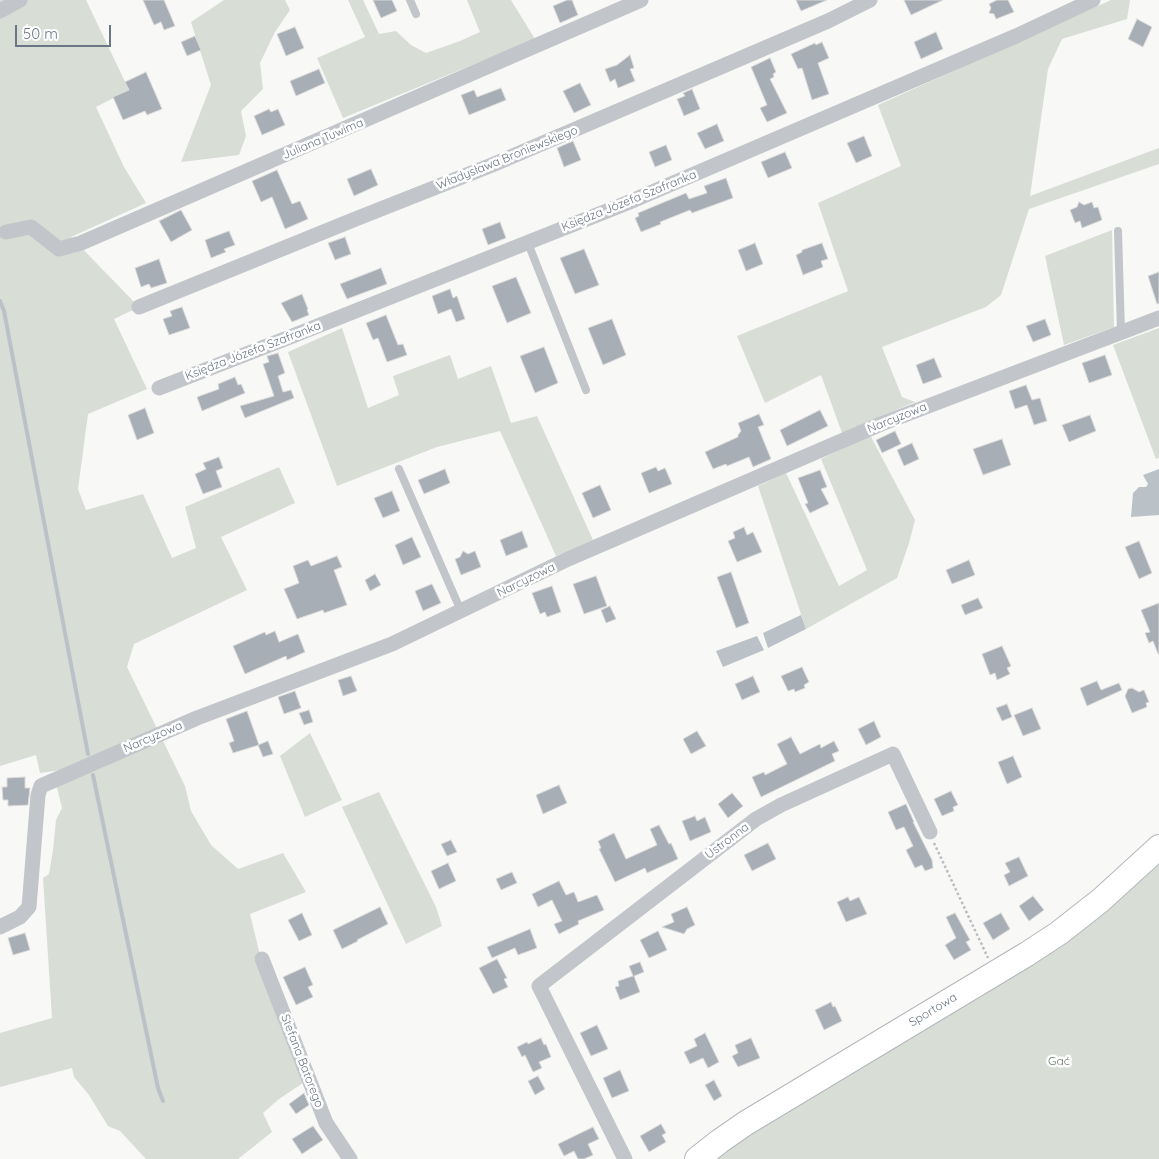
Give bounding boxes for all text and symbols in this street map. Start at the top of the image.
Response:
scale bar [18,15,114,47]
text: 50 m [23,24,58,43]
street label: Juliana Tuwima [281,116,365,162]
street label: Władysława Broniewskiego [434,123,580,193]
street label: Księdza Józefa Szafranka [559,167,699,235]
street label: Księdza Józefa Szafranka [183,318,323,384]
street label: Narcyzowa [865,400,929,436]
street label: Narcyzowa [495,560,557,600]
street label: Narcyzowa [121,718,185,756]
street label: Ustronna [702,820,752,862]
street label: Sportowa [906,990,960,1030]
street label: Stefana Batorego [278,1012,326,1110]
park label: Gać [1048,1054,1070,1068]

